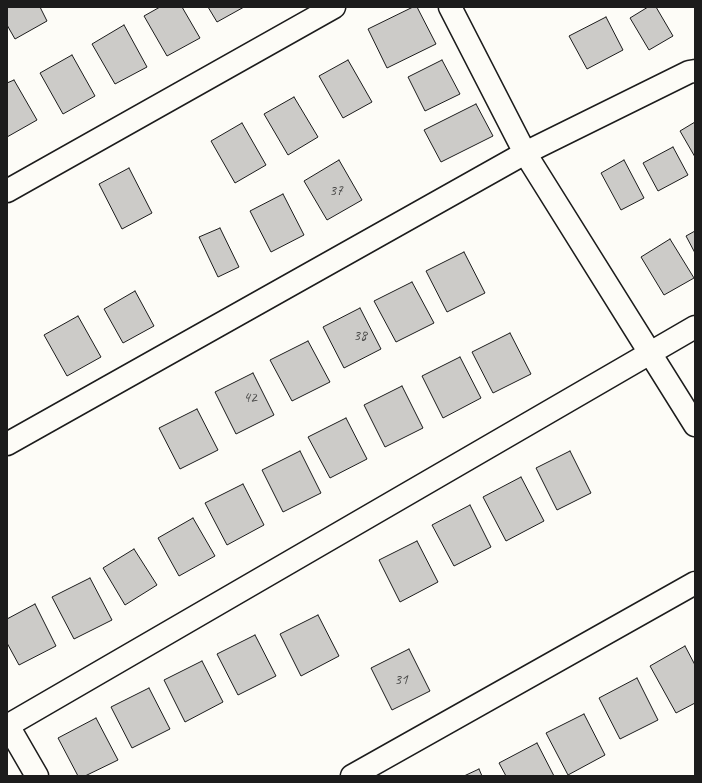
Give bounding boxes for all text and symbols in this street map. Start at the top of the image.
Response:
house number: 37 [329,182,343,200]
house number: 38 [353,327,367,345]
house number: 42 [243,389,257,407]
house number: 31 [394,671,408,689]

